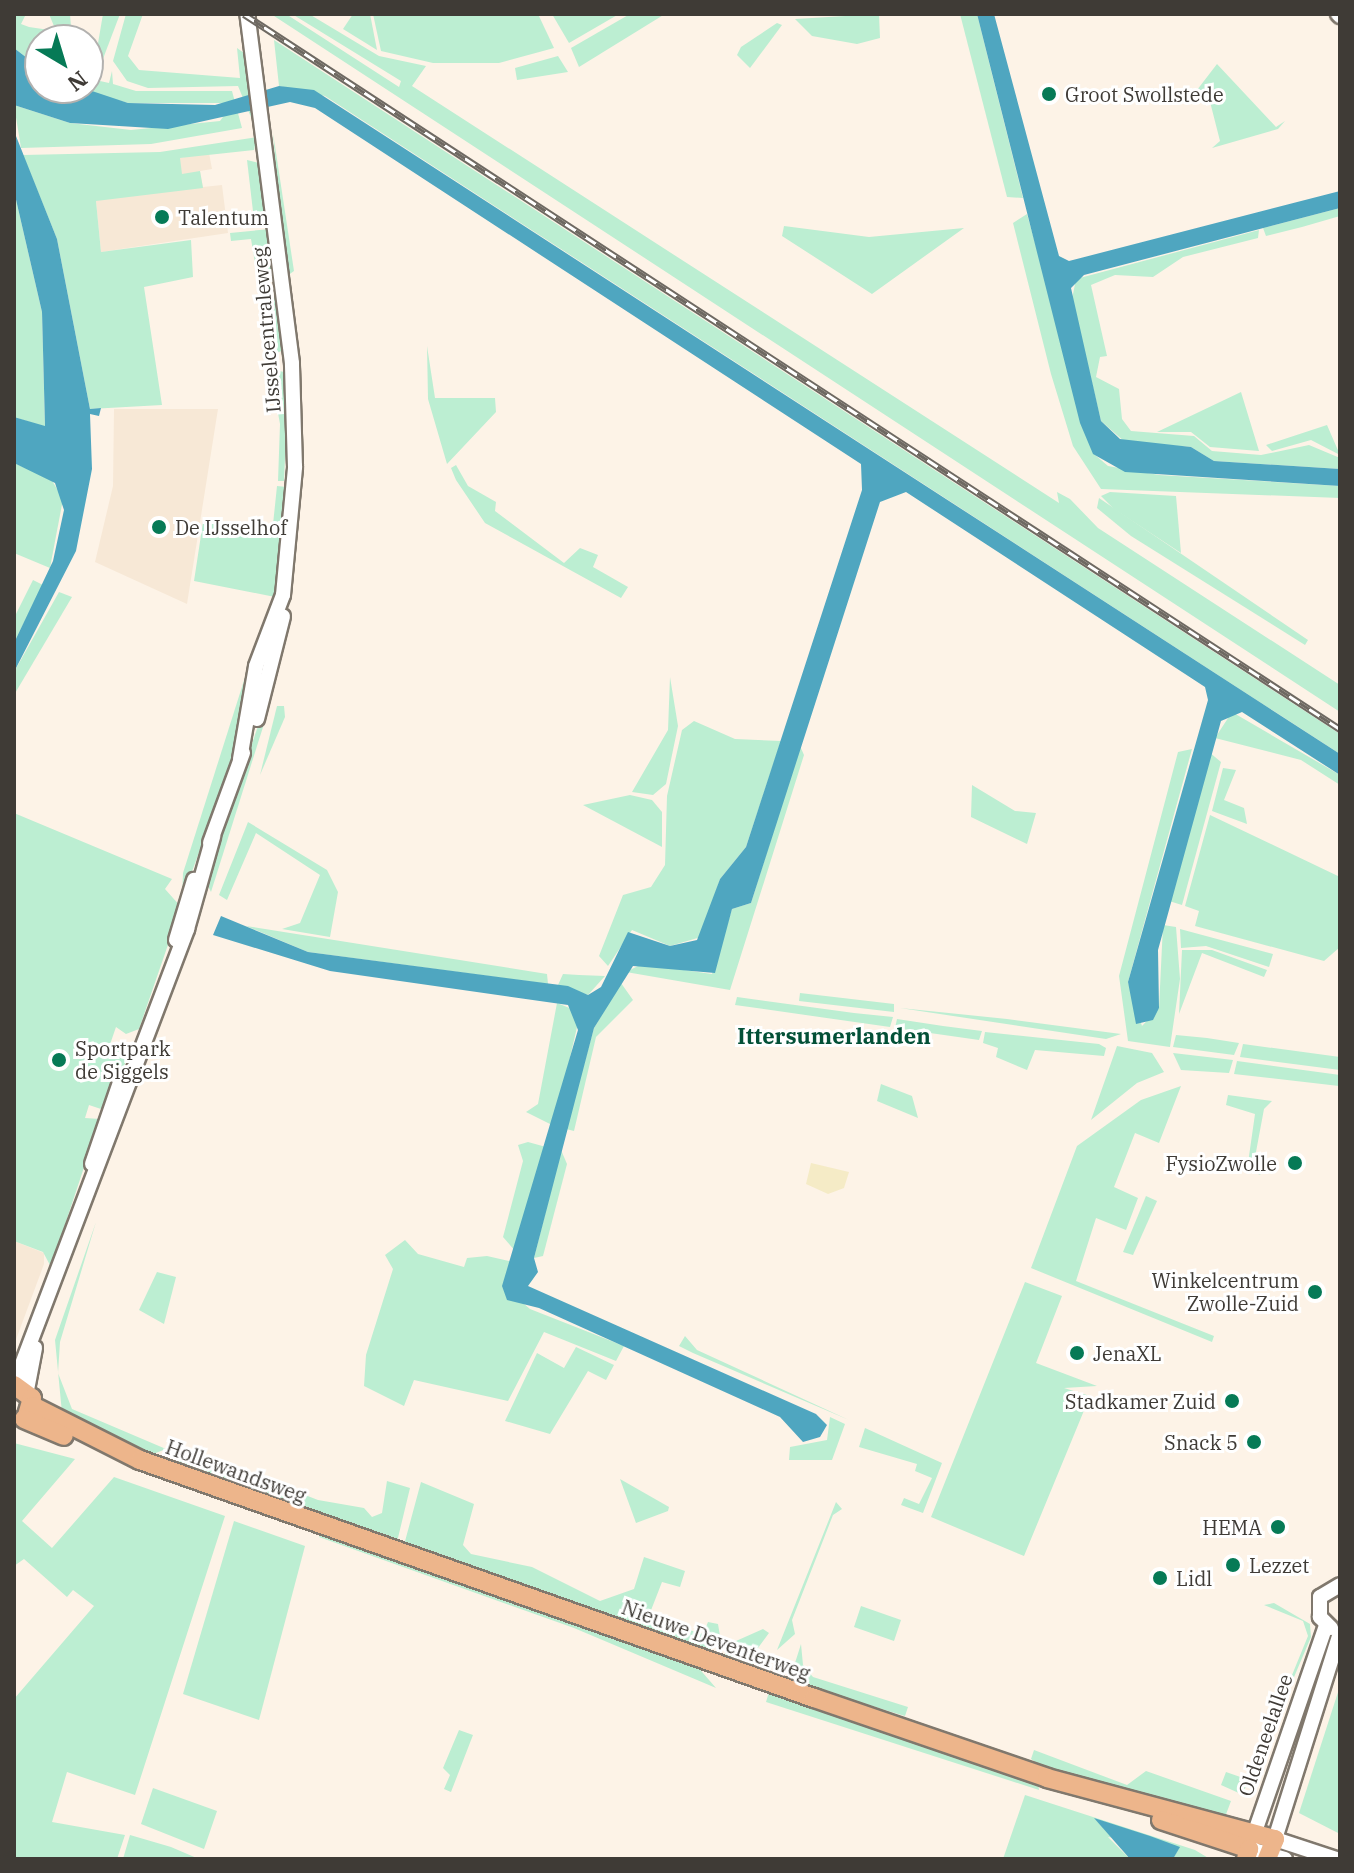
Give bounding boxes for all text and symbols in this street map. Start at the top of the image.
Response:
north arrow [24,24,104,104]
text: N [62,65,94,99]
place label: Groot Swollstede [1065,82,1224,106]
marker: Groot Swollstede [1040,85,1058,103]
place label: Talentum [178,205,269,229]
marker: Talentum [153,208,171,226]
street label: IJsselcentraleweg [247,246,285,414]
place label: De IJsselhof [175,515,287,539]
marker: De IJsselhof [150,518,168,536]
district label: Ittersumerlanden [737,1023,931,1049]
place label: Sportpark de Siggels [75,1036,170,1083]
marker: Sportpark de Siggels [50,1051,68,1069]
place label: FysioZwolle [1165,1151,1277,1175]
marker: FysioZwolle [1284,1152,1306,1174]
place label: Winkelcentrum Zwolle-Zuid [1151,1268,1299,1315]
marker: Winkelcentrum Zwolle-Zuid [1306,1283,1324,1301]
place label: JenaXL [1093,1341,1162,1365]
marker: JenaXL [1068,1344,1086,1362]
place label: Stadkamer Zuid [1065,1389,1216,1413]
marker: Stadkamer Zuid [1223,1392,1241,1410]
place label: Snack 5 [1164,1430,1238,1454]
marker: Snack 5 [1245,1433,1263,1451]
street label: Hollewandsweg [163,1434,309,1508]
place label: HEMA [1202,1515,1262,1539]
marker: HEMA [1269,1518,1287,1536]
place label: Lezzet [1249,1553,1309,1577]
marker: Lezzet [1224,1556,1242,1574]
place label: Lidl [1176,1566,1212,1590]
marker: Lidl [1151,1569,1169,1587]
street label: Nieuwe Deventerweg [618,1595,814,1685]
street label: Oldeneelallee [1233,1671,1297,1799]

